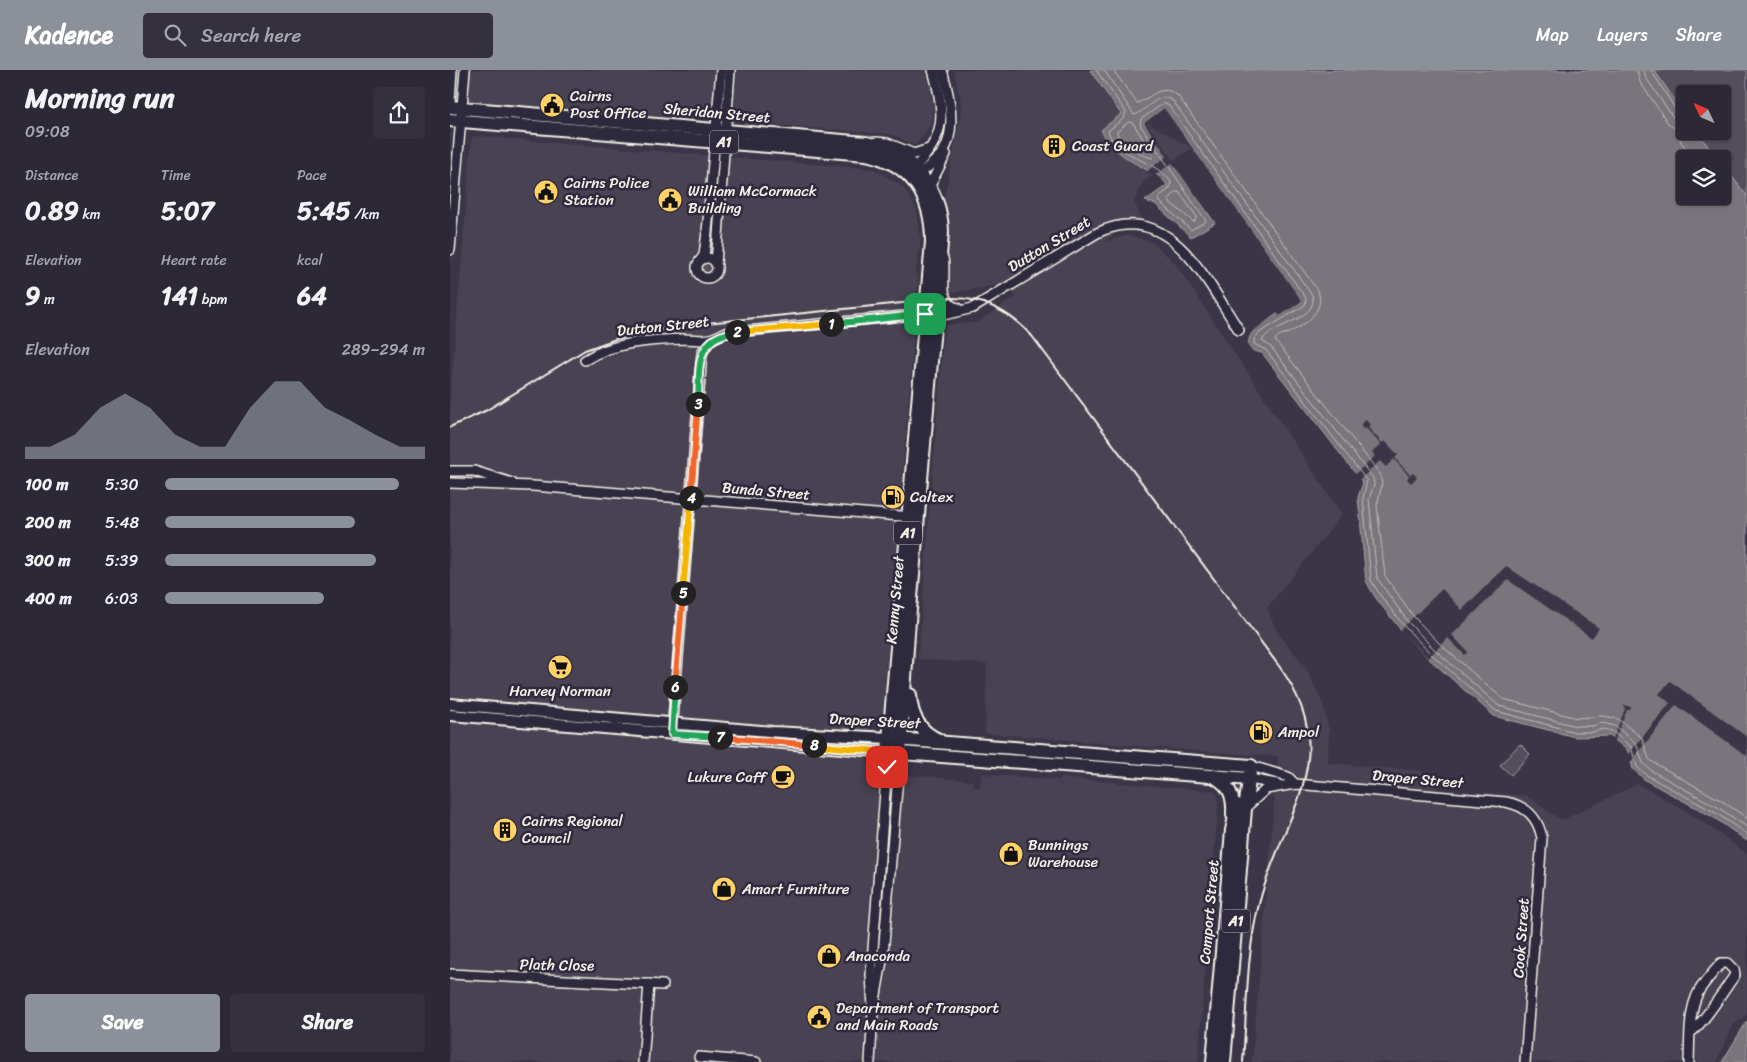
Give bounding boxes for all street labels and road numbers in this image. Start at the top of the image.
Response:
street label: Sheridan Street [663,95,772,131]
road number: A1 [710,131,738,154]
street label: Dutton Street [1003,209,1096,279]
street label: Dutton Street [616,308,711,344]
street label: Bunda Street [721,474,811,508]
road number: A1 [894,522,922,544]
street label: Kenny Street [878,554,912,645]
street label: Draper Street [829,706,922,736]
street label: Draper Street [1371,762,1466,796]
street label: Comport Street [1191,858,1227,965]
street label: Cook Street [1505,897,1537,979]
road number: A1 [1222,909,1250,932]
street label: Plath Close [519,951,595,979]

